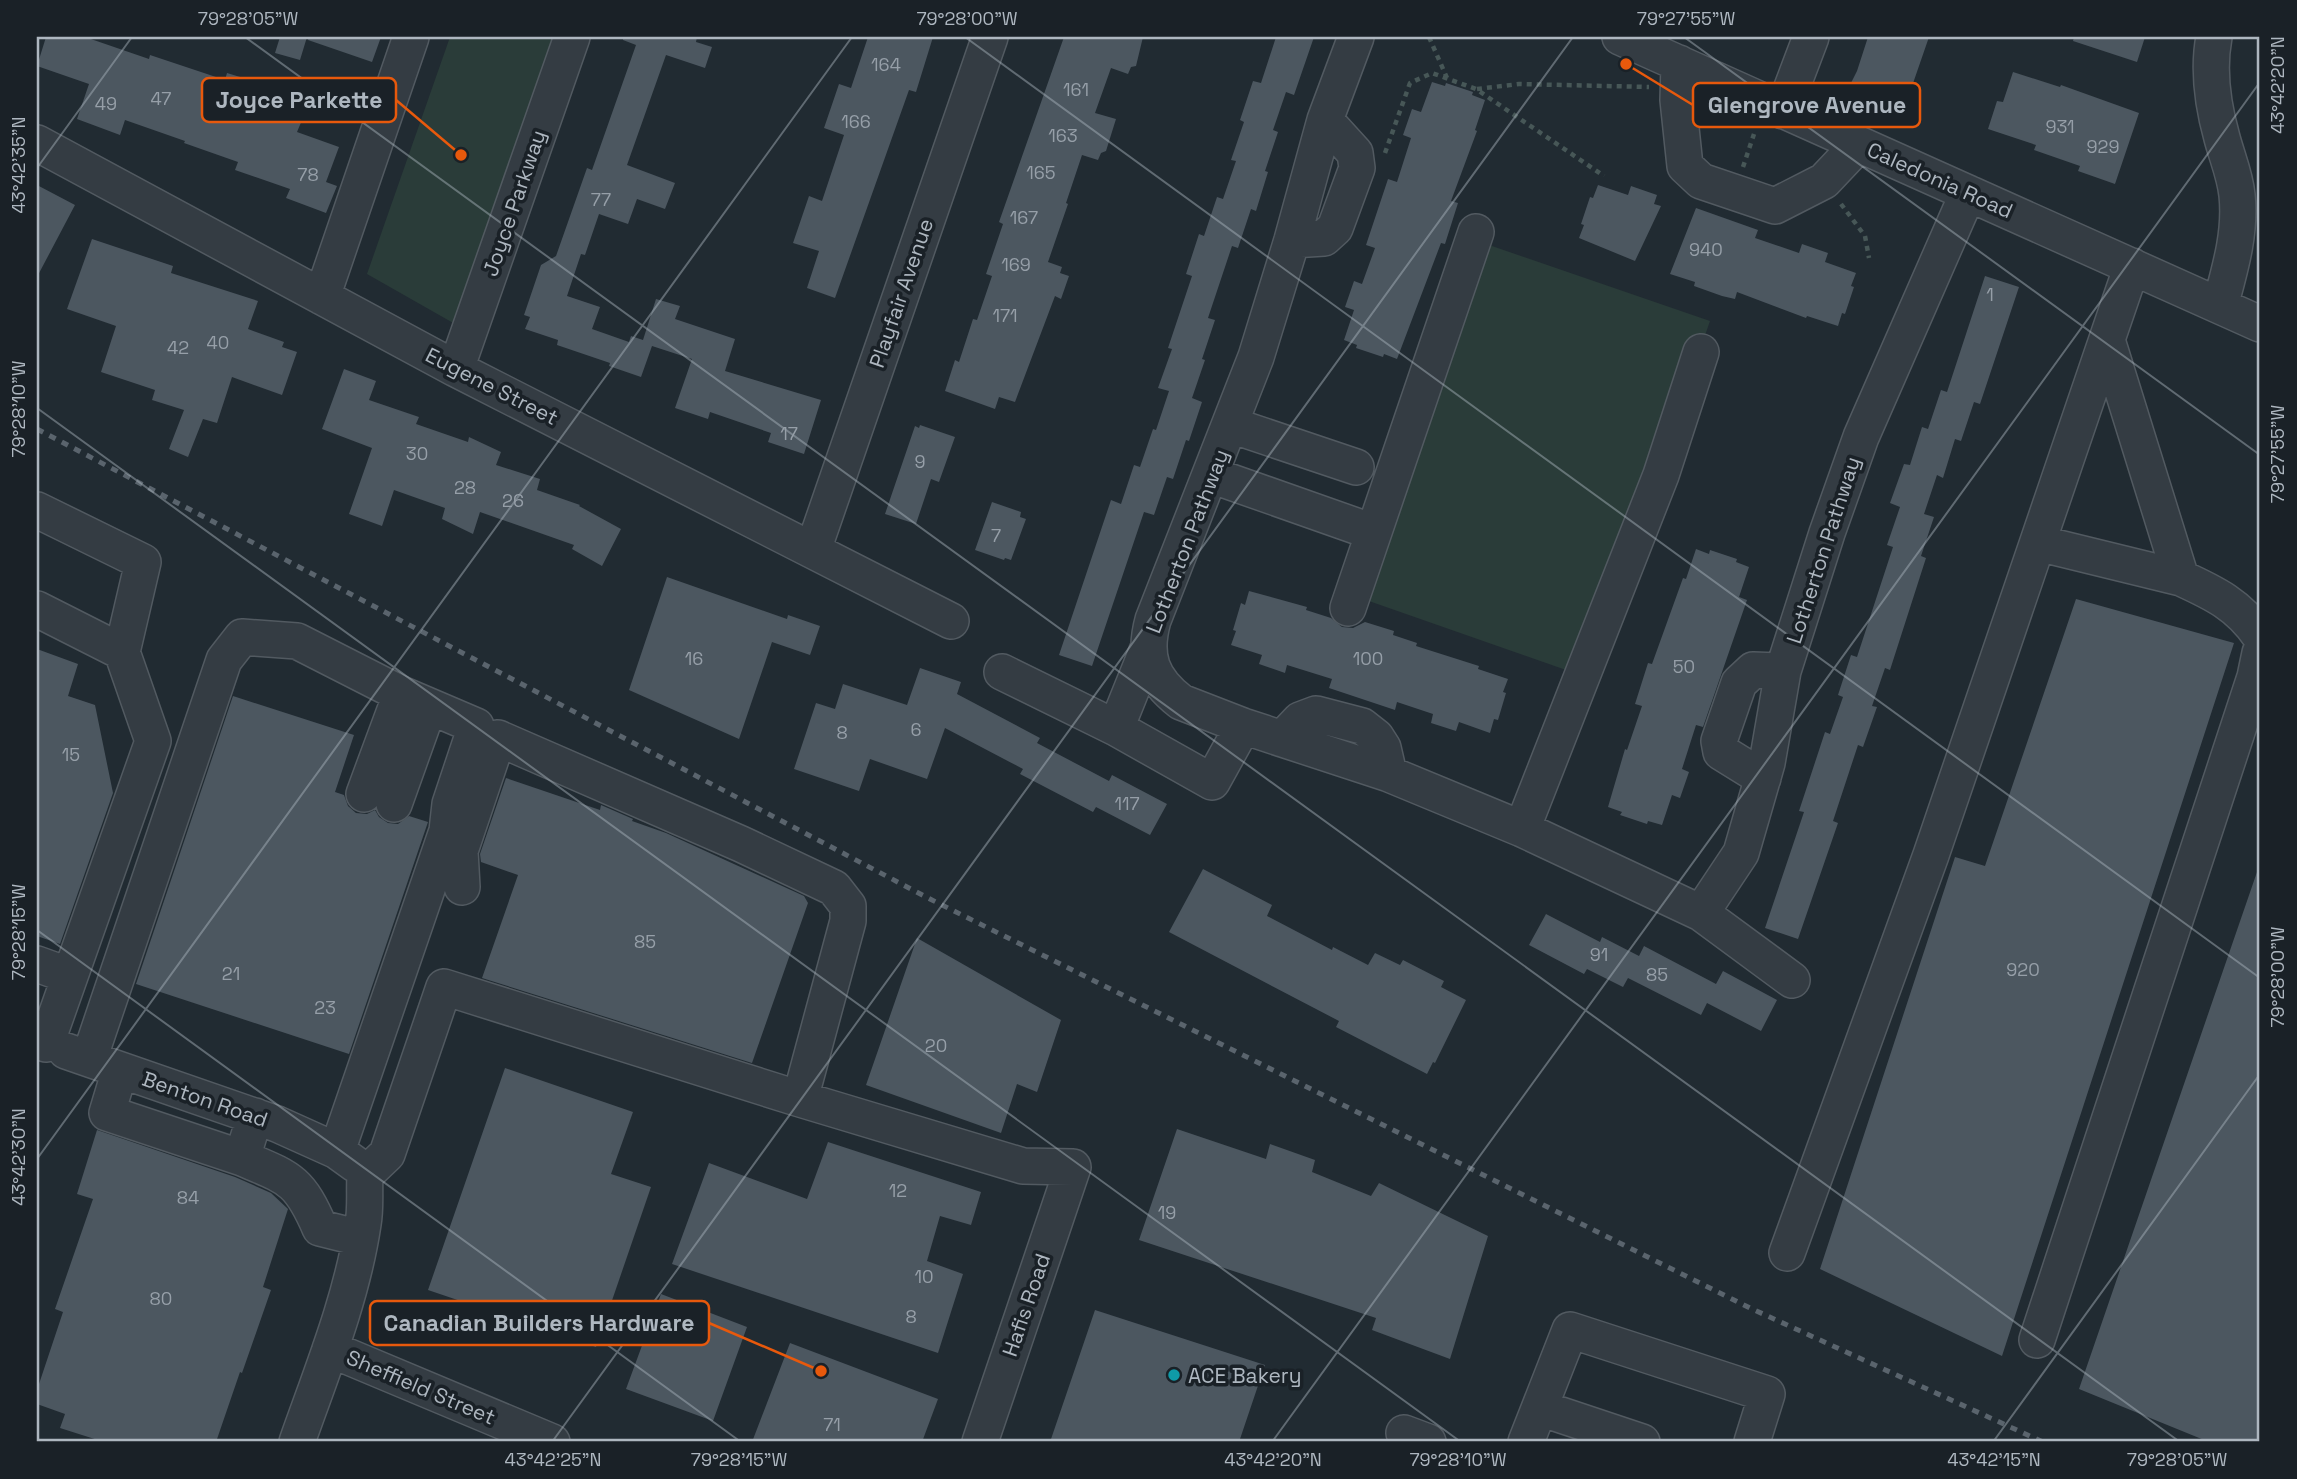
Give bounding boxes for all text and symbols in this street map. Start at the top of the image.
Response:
text: 79°28'05"W [198,7,298,30]
text: 79°28'00"W [916,7,1018,30]
text: 79°27'55"W [1637,7,1735,30]
text: 43°42'20"N [2266,36,2289,134]
house number: 164 [871,53,901,76]
callout: Joyce Parkette [202,78,396,122]
house number: 161 [1063,78,1089,101]
callout: Glengrove Avenue [1693,83,1920,127]
text: Joyce Parkette [216,85,382,115]
house number: 47 [151,87,171,110]
text: Glengrove Avenue [1708,90,1906,120]
house number: 49 [95,92,117,115]
house number: 166 [841,110,871,133]
house number: 931 [2045,115,2075,138]
text: 43°42'35"N [7,117,30,213]
house number: 163 [1048,124,1078,147]
street label: Joyce Parkway [476,126,552,280]
house number: 929 [2087,135,2119,158]
street label: Caledonia Road [1863,136,2017,224]
house number: 165 [1026,161,1056,184]
house number: 78 [297,163,319,186]
house number: 77 [591,188,611,211]
house number: 167 [1010,206,1038,229]
street label: Playfair Avenue [863,215,939,371]
house number: 940 [1689,238,1723,261]
house number: 169 [1001,253,1031,276]
house number: 1 [1986,283,1994,306]
house number: 171 [992,304,1018,327]
house number: 40 [207,331,229,354]
house number: 42 [167,336,189,359]
street label: Eugene Street [421,341,563,431]
text: 79°28'10"W [7,360,30,458]
text: 79°27'55"W [2266,405,2289,503]
house number: 17 [780,422,798,445]
house number: 30 [406,442,428,465]
street label: Lotherton Pathway [1139,445,1235,637]
house number: 9 [914,450,926,473]
street label: Lotherton Pathway [1780,453,1866,647]
house number: 28 [454,476,476,499]
house number: 26 [502,489,524,512]
house number: 7 [991,524,1001,547]
house number: 16 [685,647,703,670]
house number: 100 [1353,647,1383,670]
house number: 50 [1673,655,1695,678]
house number: 6 [910,718,922,741]
house number: 8 [836,721,848,744]
house number: 15 [62,743,80,766]
house number: 117 [1114,792,1140,815]
text: 79°28'15"W [7,884,30,980]
text: 79°28'00"W [2266,926,2289,1028]
house number: 85 [634,930,656,953]
house number: 91 [1590,943,1608,966]
house number: 920 [2006,958,2040,981]
house number: 21 [222,962,240,985]
house number: 85 [1646,963,1668,986]
house number: 23 [314,996,336,1019]
house number: 20 [925,1034,947,1057]
street label: Benton Road [139,1065,271,1133]
text: 43°42'30"N [7,1108,30,1206]
house number: 12 [889,1179,907,1202]
house number: 84 [177,1186,199,1209]
house number: 19 [1158,1201,1176,1224]
street label: Hafis Road [996,1250,1056,1360]
house number: 10 [914,1265,934,1288]
house number: 80 [150,1287,172,1310]
callout: Canadian Builders Hardware [370,1301,709,1345]
house number: 8 [905,1305,917,1328]
text: Canadian Builders Hardware [384,1308,694,1338]
street label: Sheffield Street [342,1343,500,1431]
place label: ACE Bakery [1188,1362,1302,1389]
marker: ACE Bakery [1166,1367,1182,1383]
house number: 71 [823,1413,841,1436]
text: 43°42'25"N [505,1448,601,1471]
text: 79°28'15"W [691,1448,787,1471]
text: 43°42'20"N [1224,1448,1322,1471]
text: 79°28'10"W [1409,1448,1507,1471]
text: 43°42'15"N [1947,1448,2041,1471]
text: 79°28'05"W [2127,1448,2227,1471]

